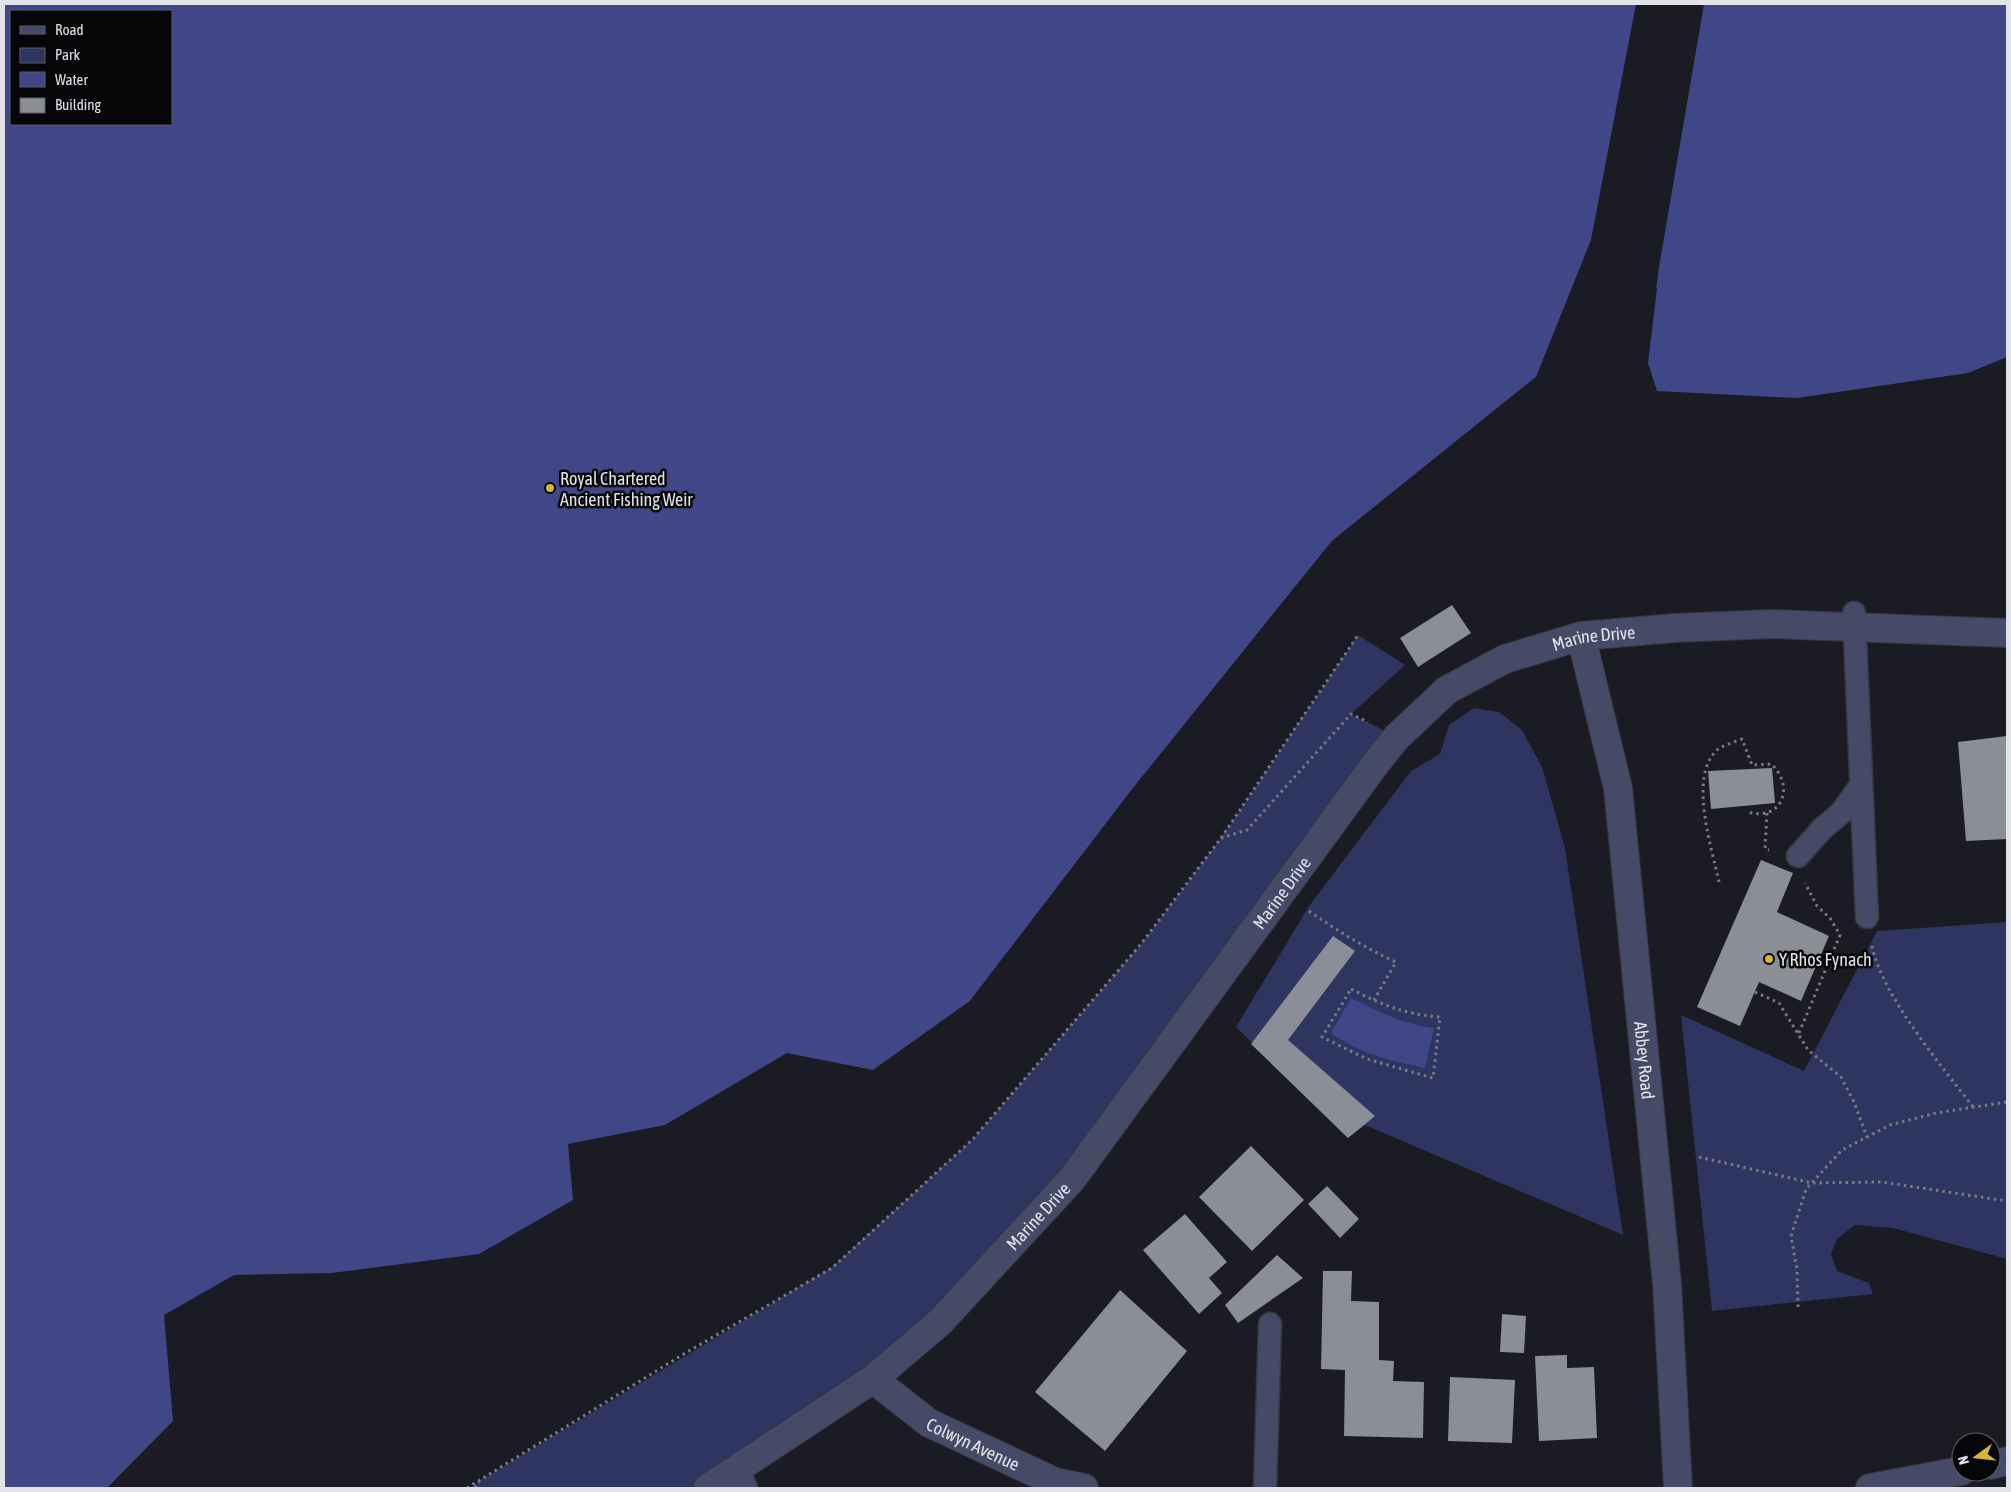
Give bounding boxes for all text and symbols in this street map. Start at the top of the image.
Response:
legend [10,10,172,125]
text: Road [55,21,84,38]
text: Park [55,46,80,63]
text: Water [55,71,88,88]
text: Building [55,96,101,113]
place label: Royal Chartered Ancient Fishing Weir [560,468,693,510]
marker: Royal Chartered Ancient Fishing Weir [544,482,556,494]
street label: Marine Drive [1549,621,1636,655]
street label: Marine Drive [1248,852,1315,933]
place label: Y Rhos Fynach [1779,949,1872,970]
marker: Y Rhos Fynach [1763,953,1775,965]
street label: Abbey Road [1631,1020,1659,1100]
street label: Marine Drive [1002,1178,1074,1254]
street label: Colwyn Avenue [923,1413,1023,1474]
north arrow [1951,1432,2001,1482]
text: N [1955,1454,1972,1466]

